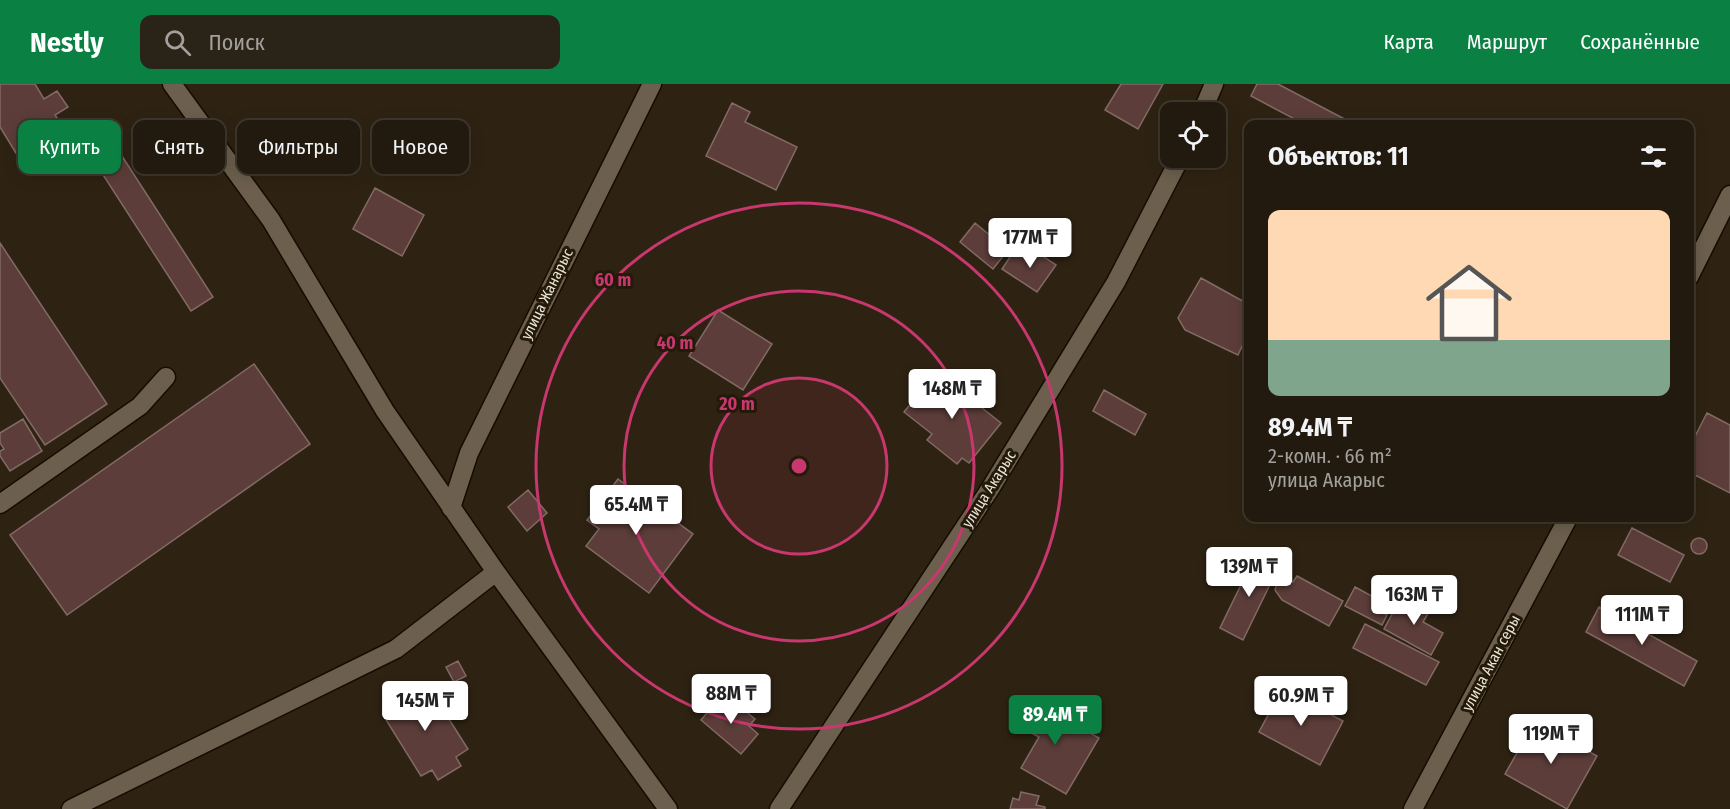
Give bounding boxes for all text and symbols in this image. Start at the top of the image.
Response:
search box [140,15,560,69]
text: Nestly [30,26,104,59]
icon: search [161,26,194,59]
text: Поиск [209,29,265,56]
text: Карта [1384,29,1434,55]
text: Маршрут [1467,29,1547,55]
text: Сохранённые [1580,29,1700,55]
map controls [1160,102,1226,168]
button: locate [1160,102,1226,168]
chip: Купить [18,120,121,174]
chip: Снять [133,120,225,174]
chip: Фильтры [237,120,360,174]
chip: Новое [372,120,469,174]
icon: filters [1637,140,1670,173]
text: Объектов: 11 [1268,141,1409,172]
pin: 177M ₸ [981,218,1079,269]
text: 177M ₸ [1002,225,1058,249]
street label: улица Жанарыс [517,245,577,343]
icon: home [1415,249,1523,357]
text: 60 m [595,269,631,291]
text: 40 m [657,332,693,354]
pin: 148M ₸ [903,369,1001,420]
text: 148M ₸ [923,376,981,400]
text: 20 m [718,393,755,415]
text: 89.4M ₸ [1268,412,1352,443]
text: 2-комн. · 66 m² [1268,444,1392,468]
street label: улица Акарыс [958,447,1020,531]
centre of rings [789,456,809,476]
text: улица Акарыс [1268,468,1385,492]
pin: 65.4M ₸ [581,485,691,536]
text: 65.4M ₸ [604,492,668,516]
pin: 139M ₸ [1200,547,1298,598]
text: 139M ₸ [1220,554,1278,578]
pin: 163M ₸ [1365,575,1463,626]
text: 163M ₸ [1385,582,1443,606]
pin: 111M ₸ [1593,595,1691,646]
text: 111M ₸ [1615,602,1669,626]
street label: улица Акан серы [1458,612,1524,714]
pin: 88M ₸ [689,674,773,725]
pin: 60.9M ₸ [1246,676,1356,727]
pin: 145M ₸ [376,681,474,732]
text: 88M ₸ [706,681,756,705]
text: 60.9M ₸ [1268,683,1334,707]
text: 145M ₸ [396,688,454,712]
pin: 89.4M ₸ [1000,695,1110,746]
text: 89.4M ₸ [1023,702,1087,726]
pin: 119M ₸ [1502,714,1600,765]
text: 119M ₸ [1523,721,1579,745]

